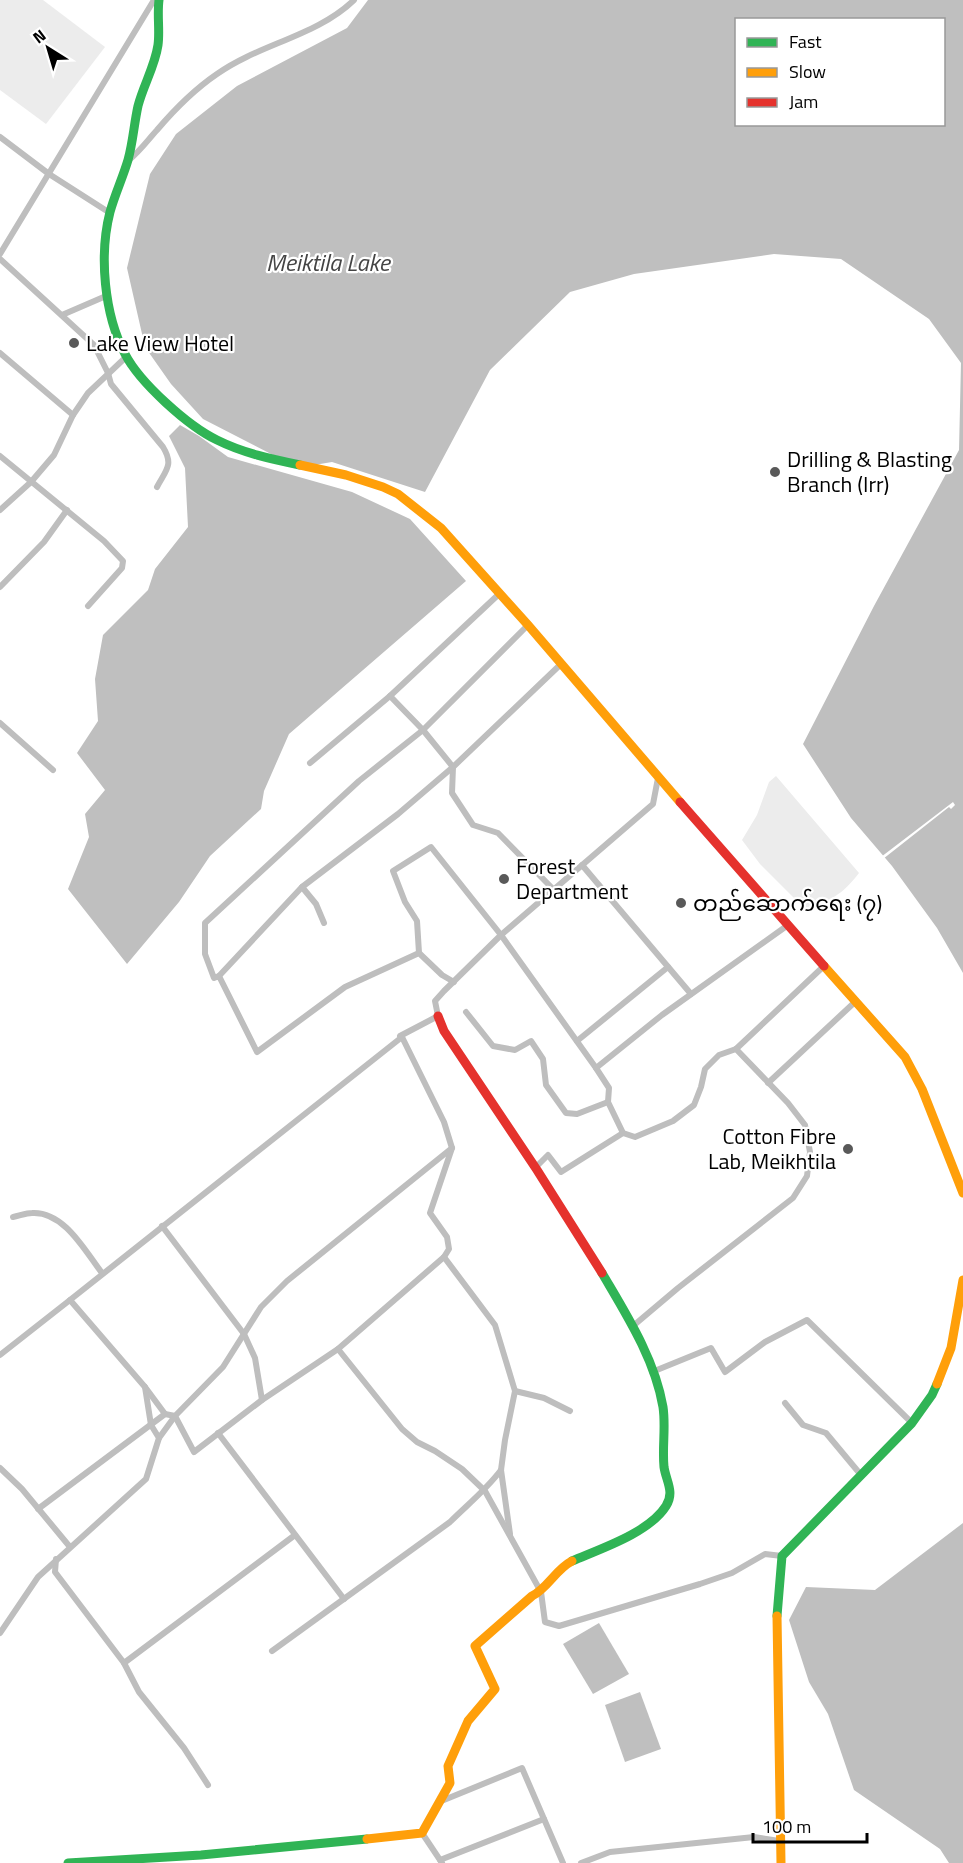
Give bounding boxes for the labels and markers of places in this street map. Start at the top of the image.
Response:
place label: Lake View Hotel [86,326,234,360]
marker: Lake View Hotel [67,336,81,350]
place label: Drilling & Blasting Branch (Irr) [787,442,952,501]
marker: Drilling & Blasting Branch (Irr) [768,465,782,479]
place label: Forest Department [516,849,629,908]
marker: Forest Department [497,872,511,886]
place label: တည်ဆောက်ရေး (၇) [693,886,882,921]
marker: တည်ဆောက်ရေး (၇) [674,896,688,910]
place label: Cotton Fibre Lab, Meikhtila [708,1119,836,1178]
marker: Cotton Fibre Lab, Meikhtila [841,1142,855,1156]

